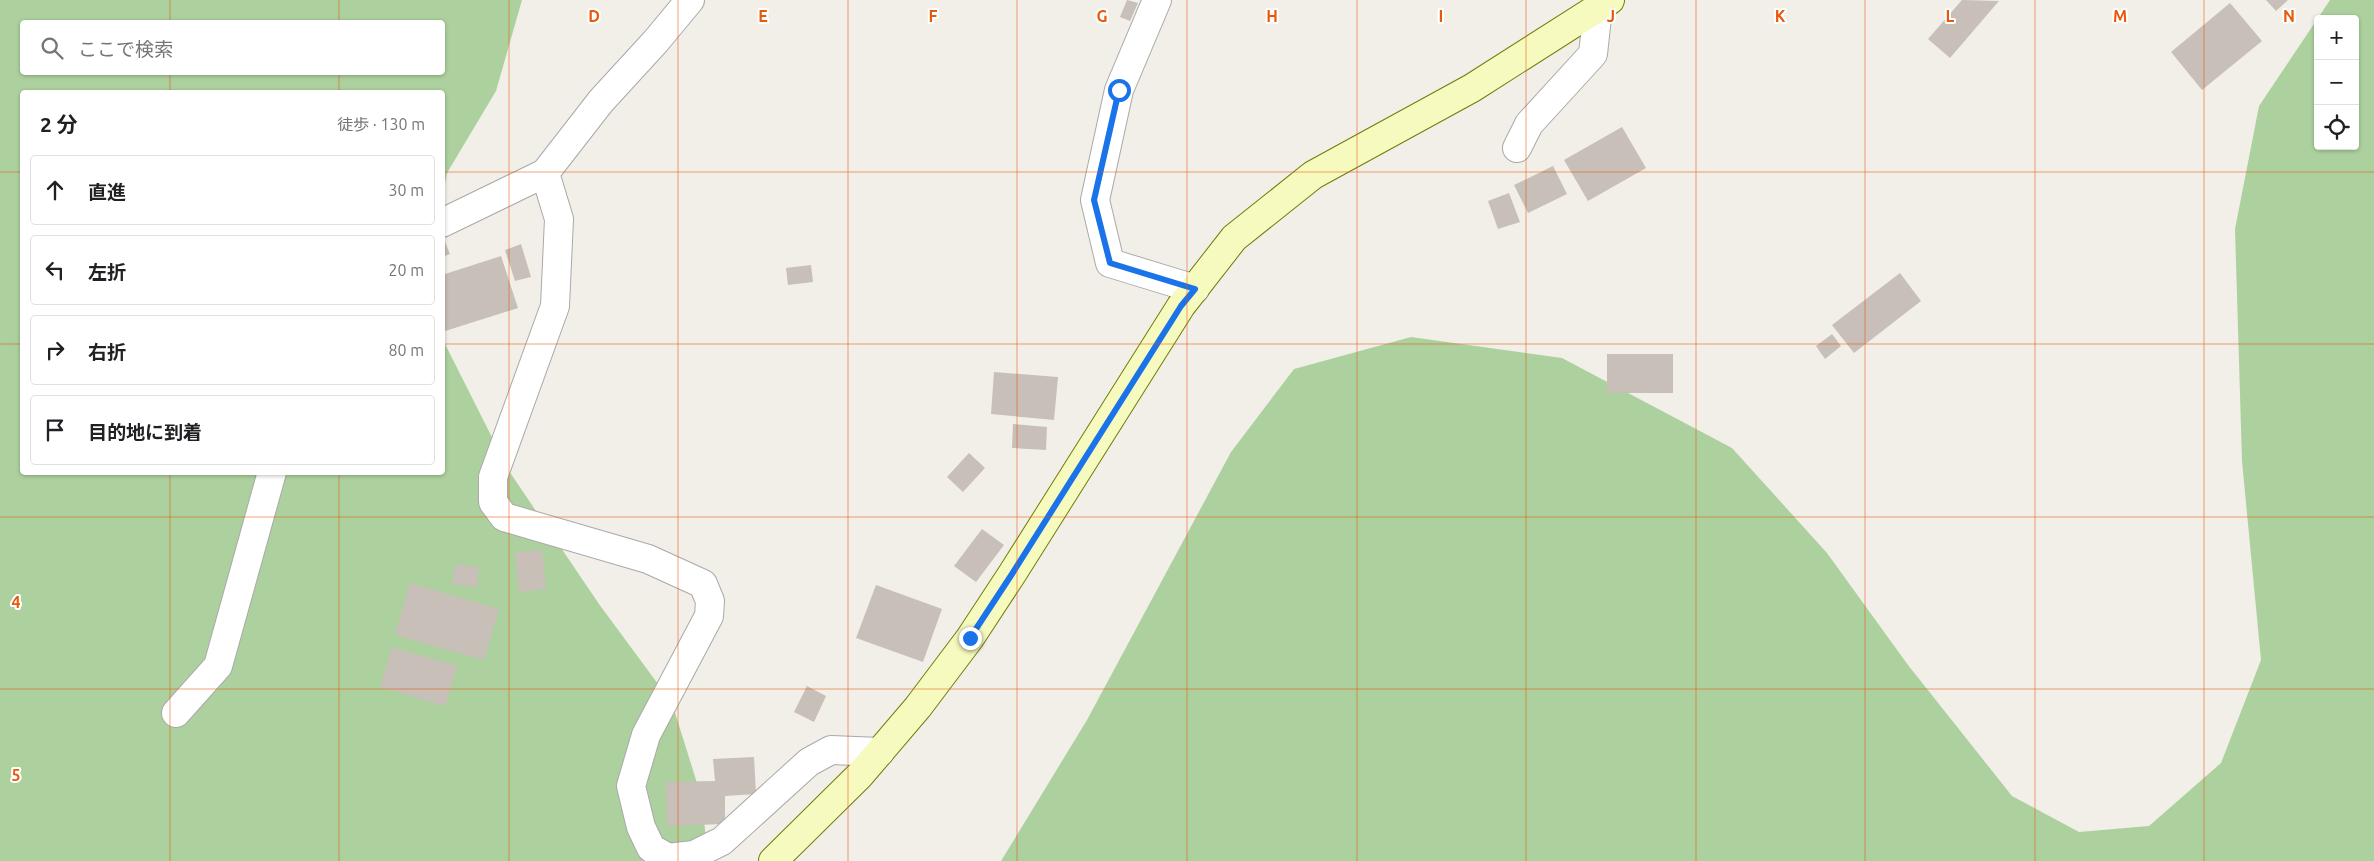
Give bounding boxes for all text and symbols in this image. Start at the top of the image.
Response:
text: D [588,7,600,25]
text: E [758,7,768,25]
text: F [929,7,938,25]
text: G [1096,7,1108,25]
text: H [1266,7,1278,25]
text: I [1439,7,1443,25]
text: J [1607,7,1615,25]
text: K [1775,7,1786,25]
text: L [1946,7,1955,25]
text: M [2113,7,2127,25]
text: N [2283,7,2295,25]
map controls [2314,15,2359,150]
button: + [2314,15,2359,60]
search box [20,20,445,75]
icon: search [38,34,66,62]
text: ここで検索 [78,38,173,60]
button: − [2314,60,2359,105]
route start [1108,79,1131,102]
button: locate [2314,105,2359,150]
text: 2 分 [40,112,78,136]
text: 徒歩 · 130 m [337,115,425,133]
icon: ahead [41,176,69,204]
text: 直進 [88,181,126,203]
text: 30 m [388,181,424,199]
icon: left [41,256,69,284]
text: 左折 [88,261,126,283]
text: 20 m [388,261,424,279]
icon: right [41,336,69,364]
text: 右折 [88,341,126,363]
text: 80 m [388,341,424,359]
icon: arrive [41,416,69,444]
text: 目的地に到着 [88,421,202,443]
text: 4 [11,593,21,611]
route end [959,627,982,650]
text: 5 [11,766,21,784]

